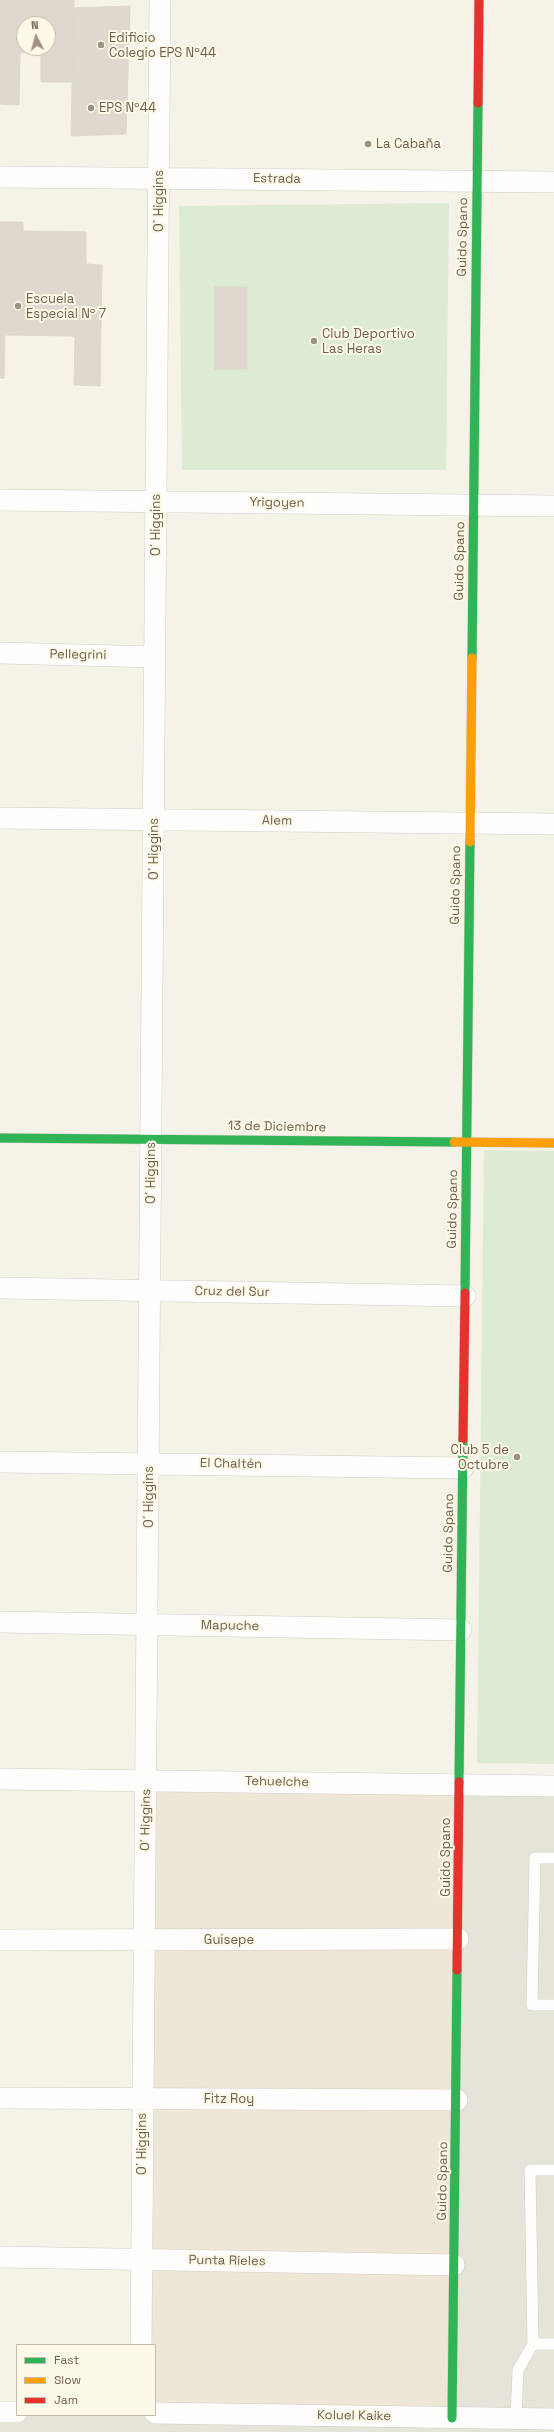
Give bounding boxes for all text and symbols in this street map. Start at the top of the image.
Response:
north arrow [16,16,56,56]
text: N [30,18,39,32]
place label: Edificio Colegio EPS Nº44 [109,30,216,61]
marker: Edificio Colegio EPS Nº44 [96,40,106,50]
place label: EPS Nº44 [99,100,156,116]
marker: EPS Nº44 [86,103,96,113]
place label: La Cabaña [376,136,441,152]
marker: La Cabaña [363,139,373,149]
street label: O´ Higgins [151,170,167,232]
street label: Estrada [253,171,301,187]
street label: Guido Spano [455,197,471,277]
place label: Escuela Especial Nº 7 [26,291,106,322]
marker: Escuela Especial Nº 7 [13,301,23,311]
place label: Club Deportivo Las Heras [322,326,415,357]
marker: Club Deportivo Las Heras [309,336,319,346]
street label: O´ Higgins [148,494,164,556]
street label: Yrigoyen [249,495,305,511]
street label: Guido Spano [452,521,468,601]
street label: Pellegrini [49,647,107,663]
street label: Alem [262,813,292,829]
street label: O´ Higgins [146,818,162,880]
street label: Guido Spano [448,845,464,925]
street label: 13 de Diciembre [228,1118,326,1136]
street label: O´ Higgins [143,1142,159,1204]
street label: Guido Spano [445,1169,461,1249]
street label: Cruz del Sur [195,1284,269,1300]
place label: Club 5 de Octubre [451,1442,509,1473]
marker: Club 5 de Octubre [512,1452,522,1462]
street label: El Chaltén [200,1456,262,1472]
street label: O´ Higgins [141,1466,157,1528]
street label: Guido Spano [441,1493,457,1573]
street label: Mapuche [201,1618,259,1634]
street label: Tehuelche [245,1774,309,1790]
street label: O´ Higgins [138,1789,154,1851]
street label: Guido Spano [438,1817,454,1897]
street label: Guisepe [204,1932,254,1948]
street label: Fitz Roy [204,2091,254,2107]
street label: O´ Higgins [134,2113,150,2175]
street label: Guido Spano [435,2141,451,2221]
street label: Punta Rieles [188,2253,266,2269]
legend [16,2344,156,2416]
text: Fast [54,2352,79,2368]
text: Slow [54,2372,81,2388]
text: Jam [54,2392,78,2408]
street label: Koluel Kaike [317,2408,391,2424]

